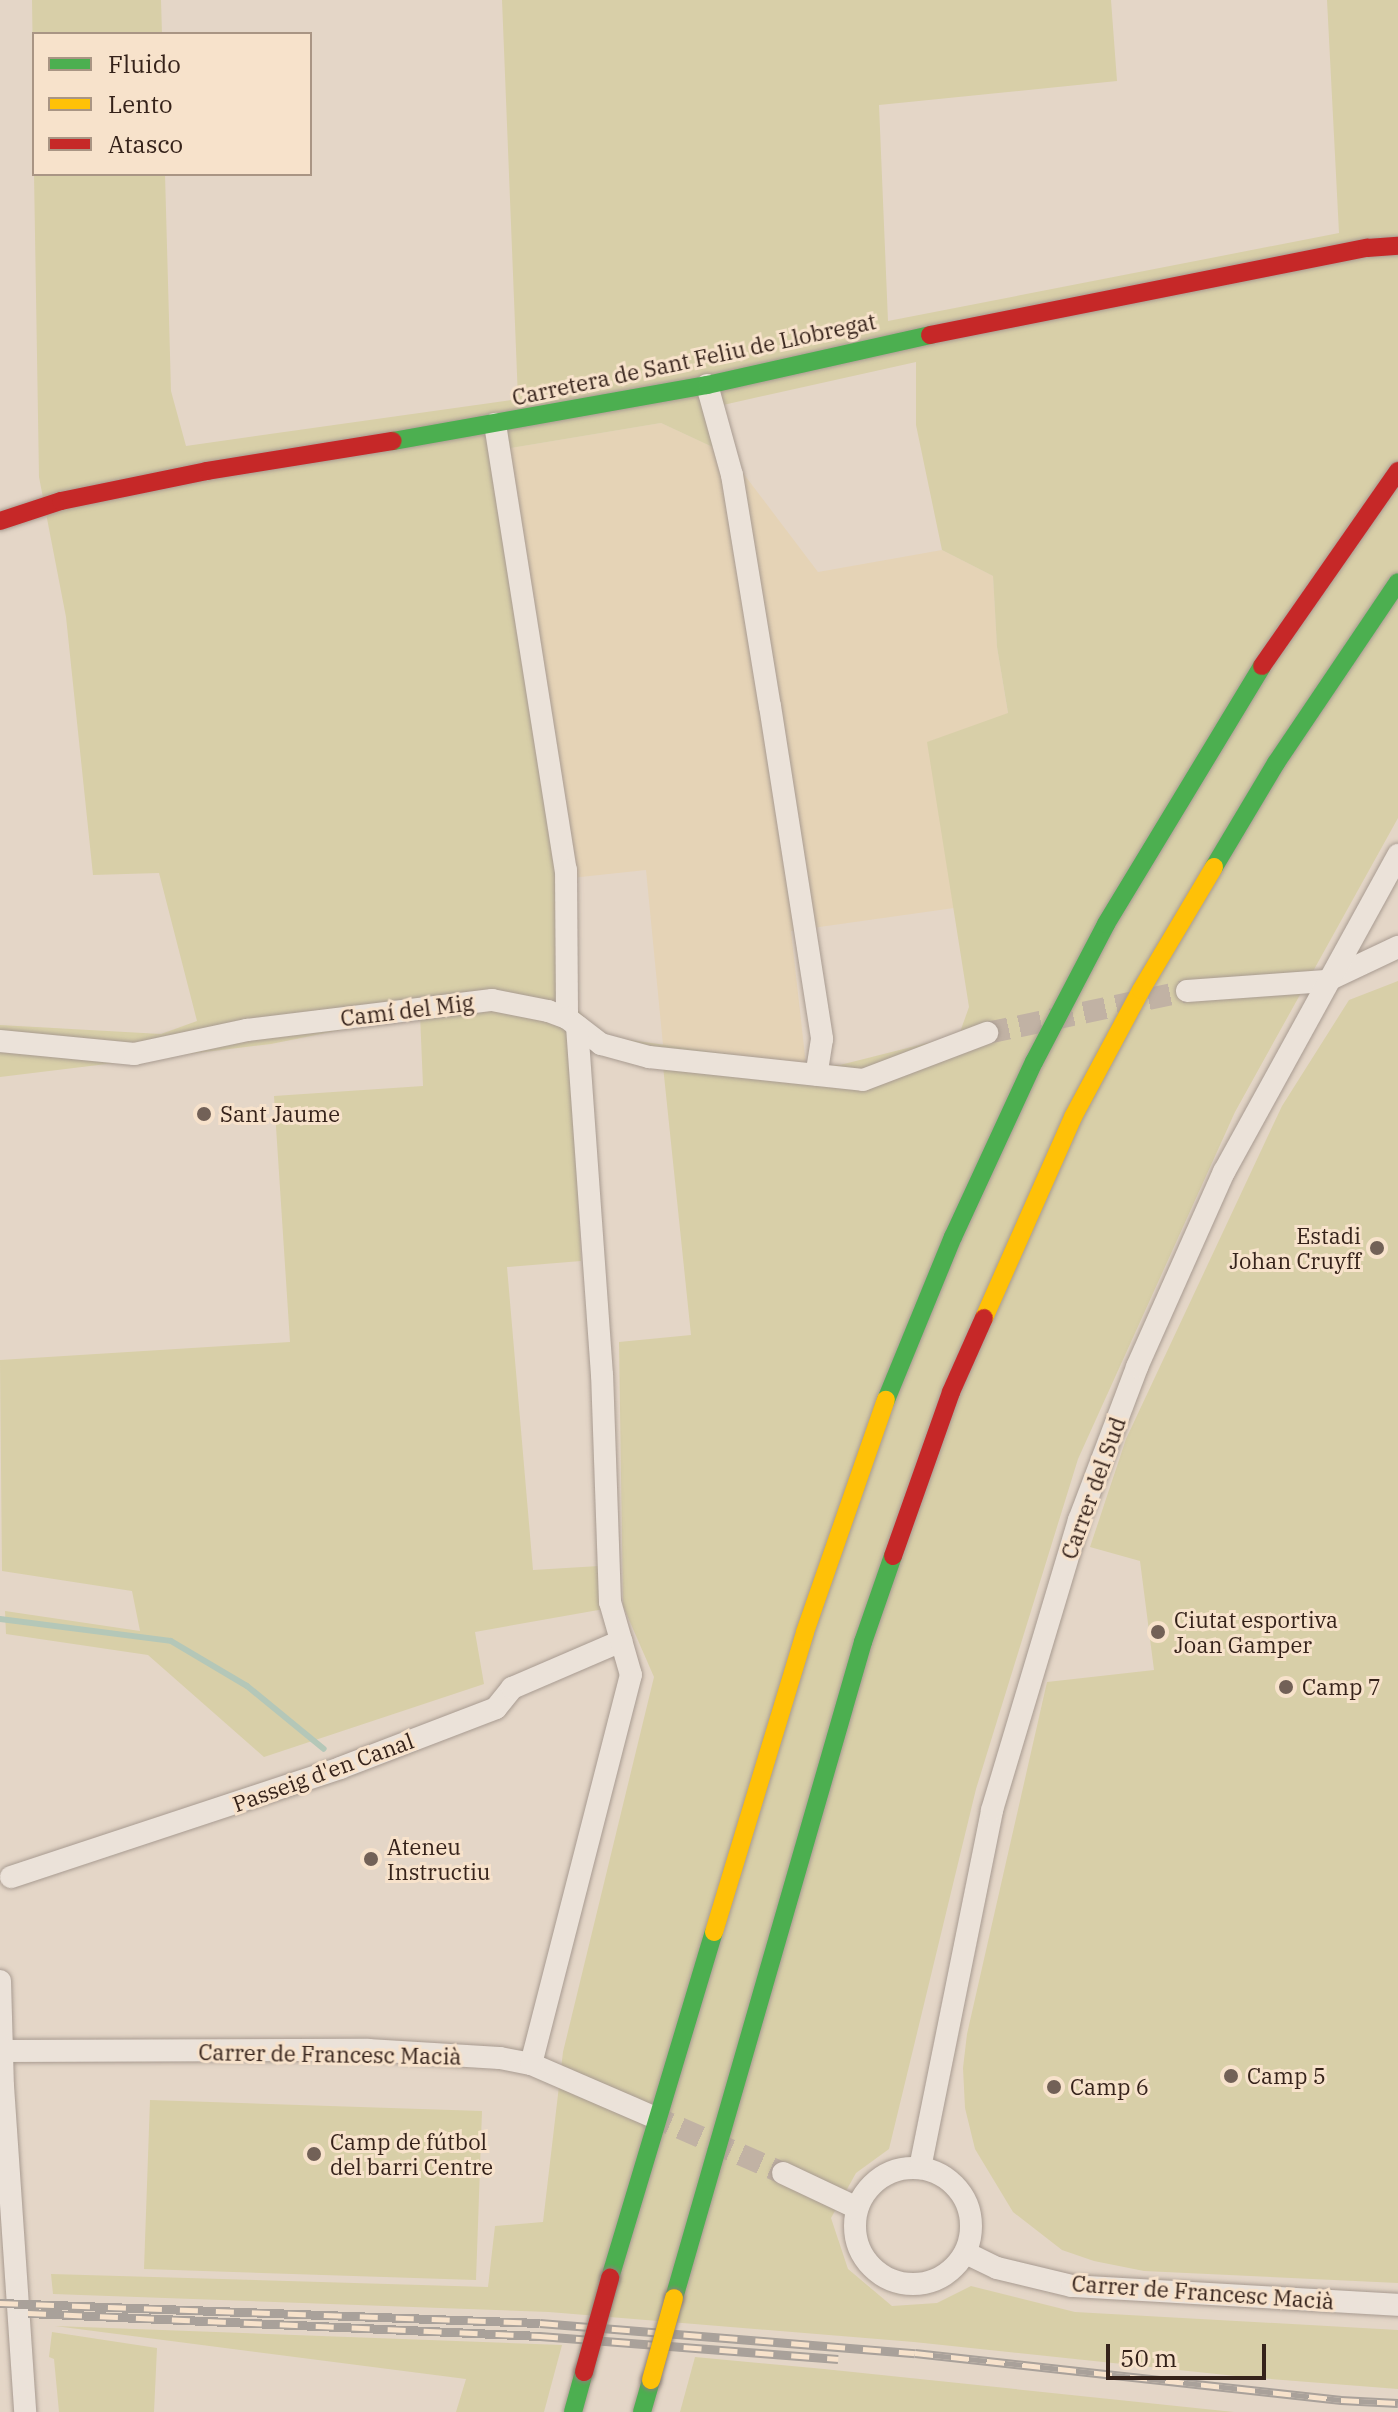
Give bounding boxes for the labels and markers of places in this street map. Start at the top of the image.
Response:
place label: Sant Jaume [220,1101,340,1127]
marker: Sant Jaume [195,1105,213,1123]
place label: Estadi Johan Cruyff [1229,1222,1361,1274]
marker: Estadi Johan Cruyff [1368,1239,1386,1257]
place label: Ciutat esportiva Joan Gamper [1174,1606,1338,1658]
marker: Ciutat esportiva Joan Gamper [1149,1623,1167,1641]
place label: Camp 7 [1302,1674,1381,1700]
marker: Camp 7 [1277,1678,1295,1696]
place label: Ateneu Instructiu [387,1833,490,1884]
marker: Ateneu Instructiu [362,1850,380,1868]
place label: Camp 5 [1247,2063,1326,2089]
marker: Camp 5 [1222,2067,1240,2085]
place label: Camp 6 [1070,2074,1149,2100]
marker: Camp 6 [1045,2078,1063,2096]
place label: Camp de fútbol del barri Centre [330,2128,493,2180]
marker: Camp de fútbol del barri Centre [305,2145,323,2163]

